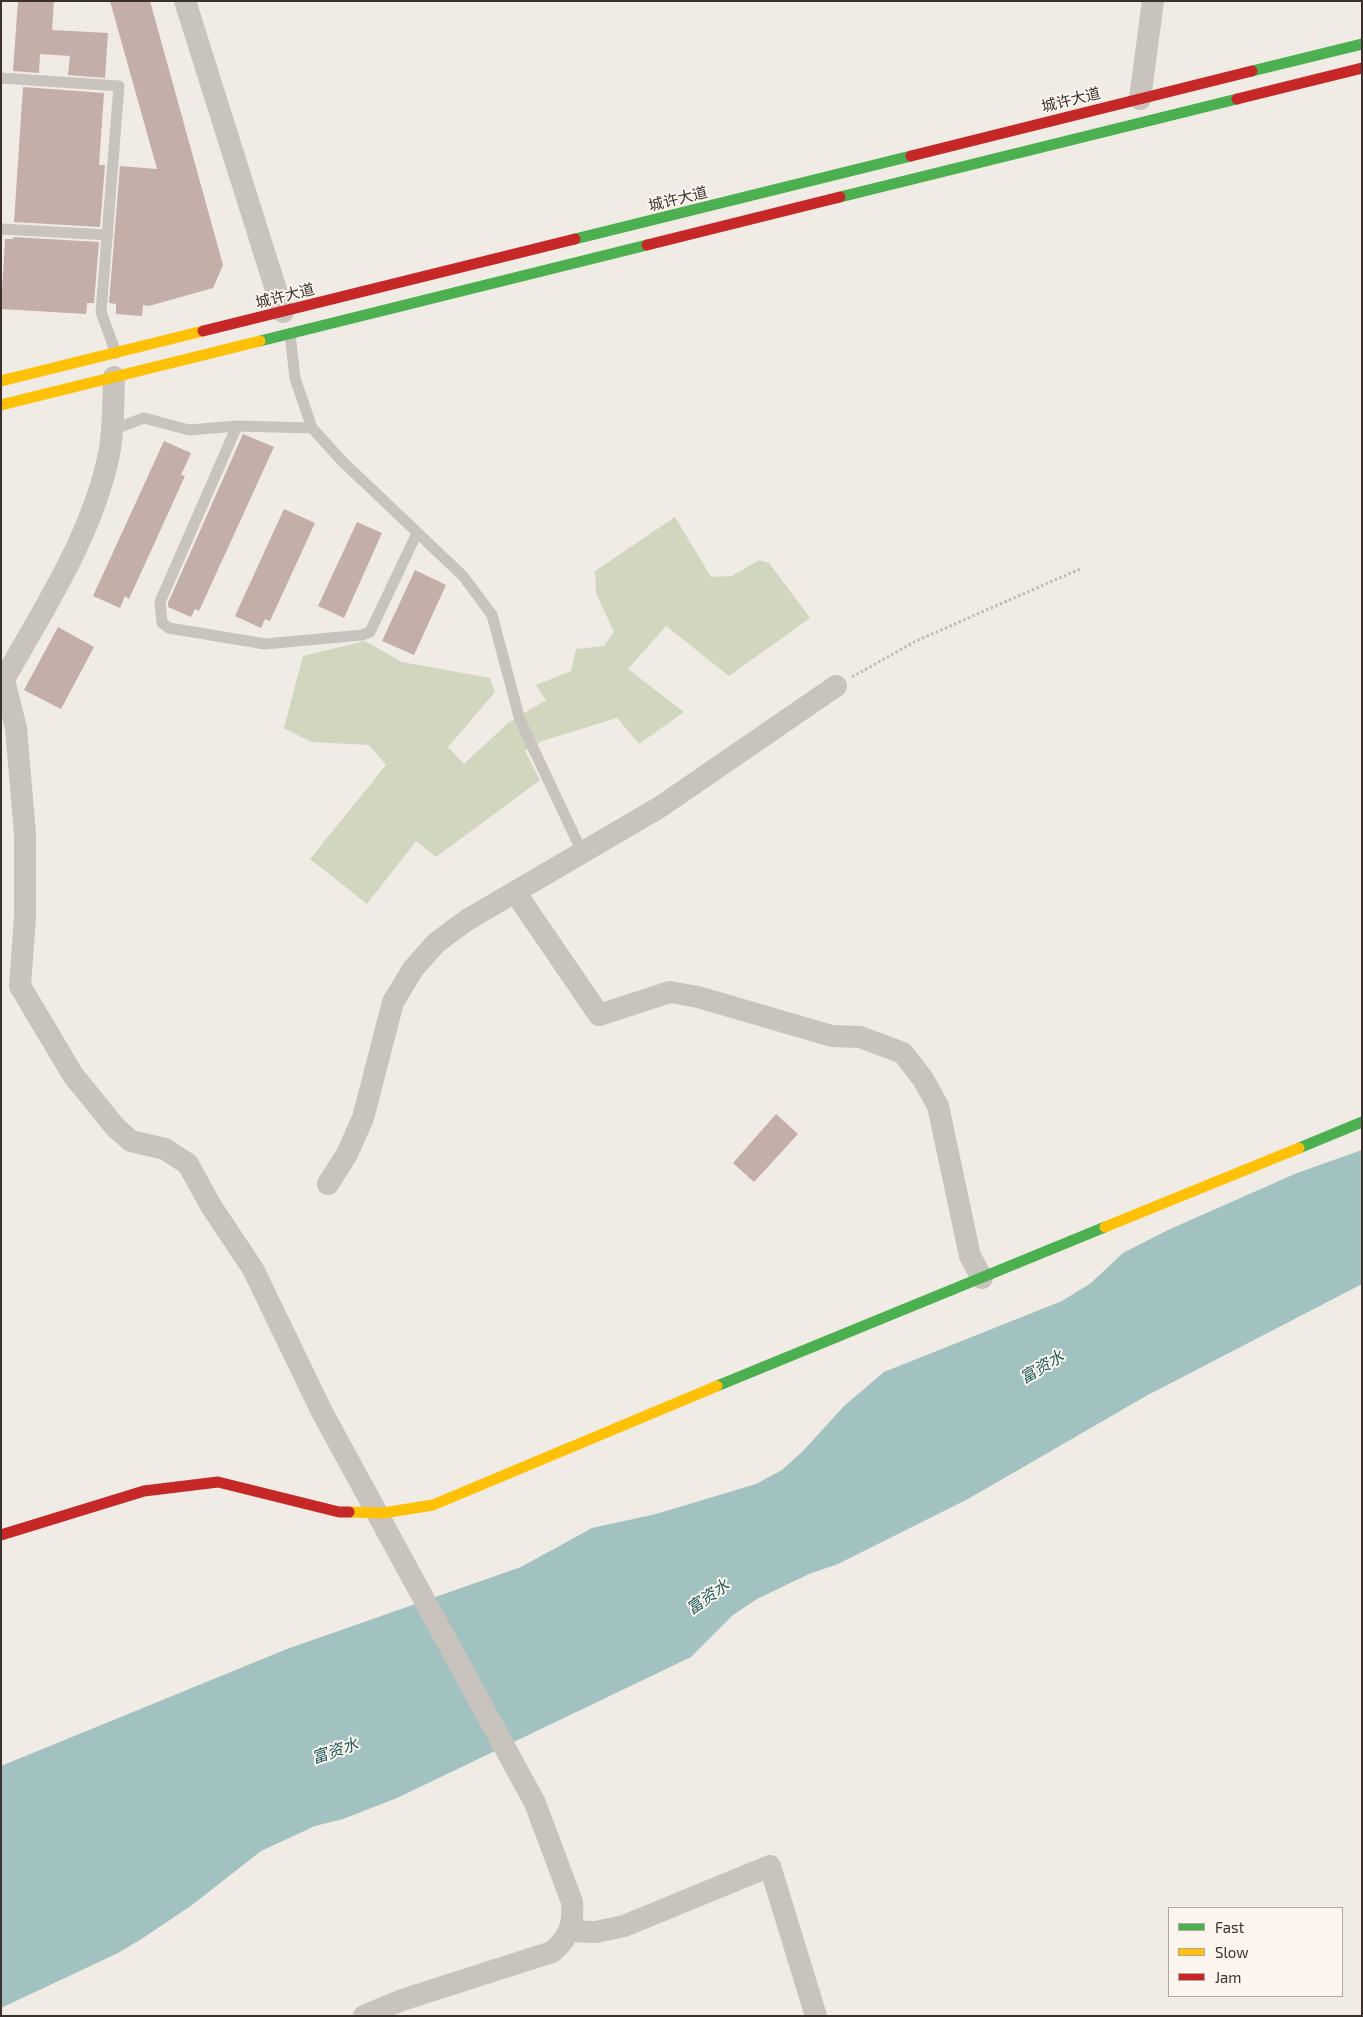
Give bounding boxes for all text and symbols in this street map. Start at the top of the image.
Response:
street label: 城许大道 [1040,84,1102,116]
street label: 城许大道 [647,183,709,215]
street label: 城许大道 [254,280,316,312]
water label: 富资水 [1016,1346,1068,1388]
water label: 富资水 [683,1575,733,1619]
water label: 富资水 [309,1734,361,1768]
legend [1168,1907,1343,1997]
text: Fast [1215,1918,1244,1936]
text: Slow [1215,1943,1249,1961]
text: Jam [1215,1968,1241,1986]

